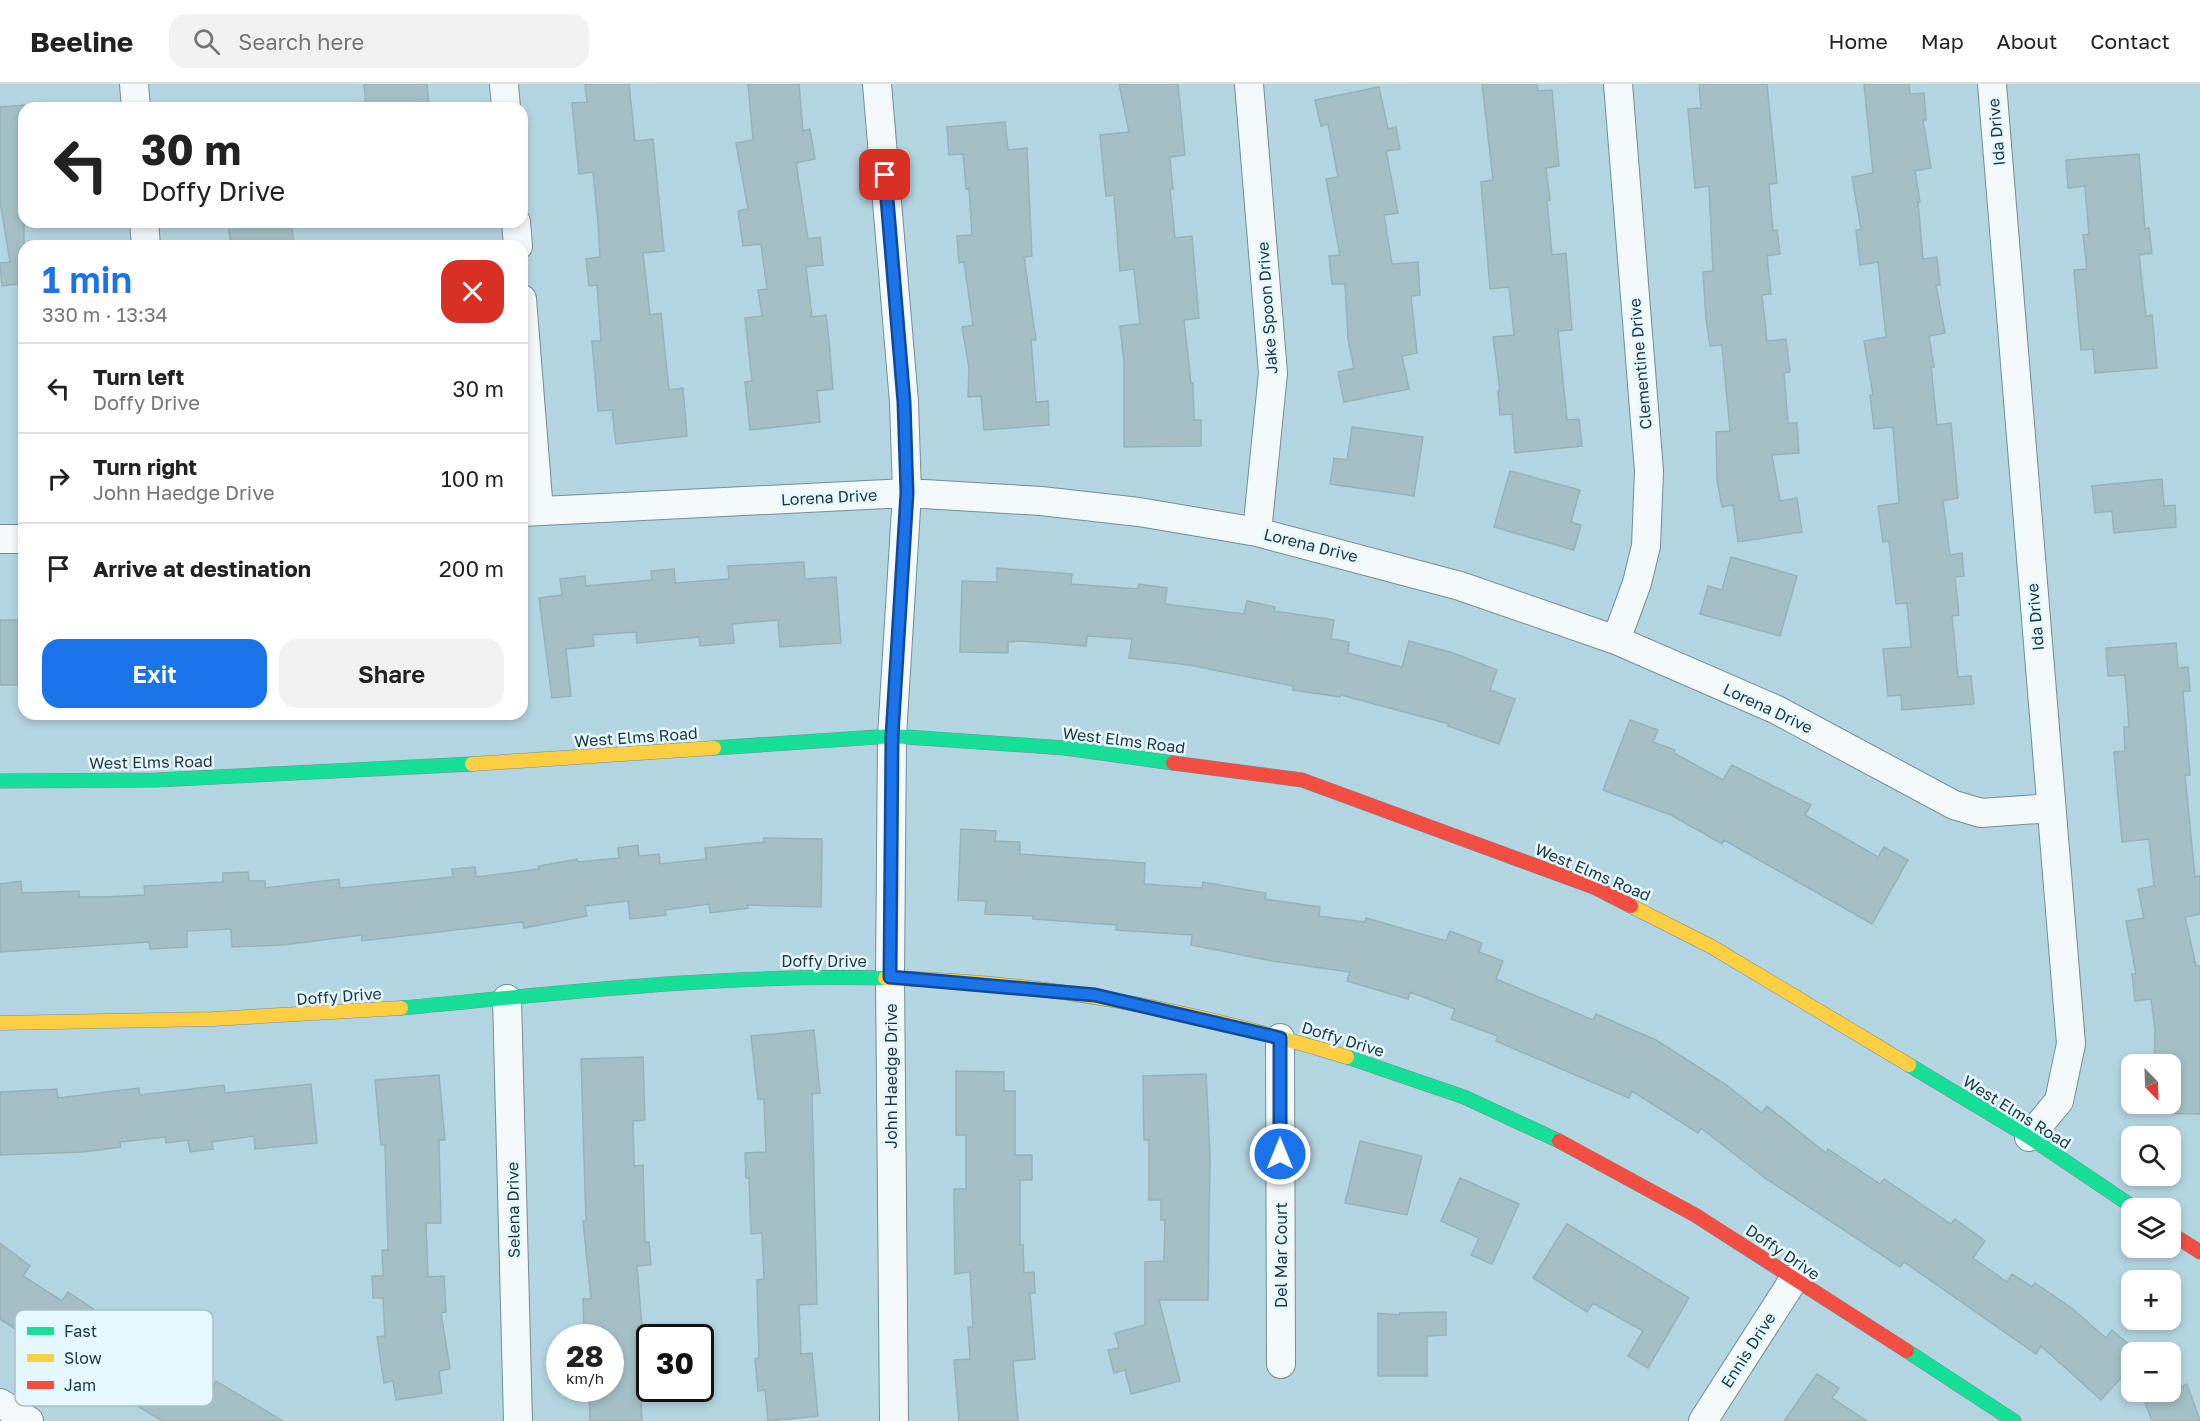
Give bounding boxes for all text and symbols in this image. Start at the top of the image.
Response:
search box [169,14,589,68]
text: Beeline [30,25,133,58]
icon: search [190,25,223,58]
text: Search here [238,28,364,55]
text: Home [1828,28,1888,54]
text: Map [1921,28,1964,54]
text: About [1997,28,2057,54]
text: Contact [2090,28,2170,54]
street label: Ida Drive [1983,97,2009,167]
text: 30 m [141,124,241,174]
icon: left [42,126,120,204]
pin [859,149,910,200]
icon: arrive [868,158,901,191]
text: Doffy Drive [141,175,285,207]
street label: Jake Spoon Drive [1252,241,1282,375]
text: 1 min [42,258,132,301]
button: close [441,260,504,323]
street label: Clementine Drive [1624,298,1656,430]
text: 330 m · 13:34 [42,302,168,326]
text: Turn left [93,363,184,390]
icon: left [42,372,75,405]
text: 30 m [453,375,504,402]
text: Doffy Drive [93,390,200,414]
text: Turn right [93,453,197,480]
icon: right [42,462,75,495]
text: 100 m [441,465,504,492]
text: John Haedge Drive [93,480,275,504]
street label: Lorena Drive [780,484,878,510]
street label: Lorena Drive [1262,524,1360,566]
icon: arrive [42,552,75,585]
text: Arrive at destination [93,555,311,582]
text: 200 m [439,555,504,582]
street label: Ida Drive [2022,582,2048,652]
button: Exit [42,639,267,708]
button: Share [279,639,504,708]
street label: Lorena Drive [1720,679,1816,737]
street label: West Elms Road [574,723,698,751]
street label: West Elms Road [1061,723,1187,757]
street label: West Elms Road [89,751,213,773]
street label: West Elms Road [1532,839,1654,905]
street label: Doffy Drive [781,951,867,971]
street label: Doffy Drive [296,983,382,1009]
street label: John Haedge Drive [881,1003,901,1149]
street label: Doffy Drive [1299,1017,1387,1061]
north arrow [2121,1054,2181,1114]
map controls [2121,1054,2181,1402]
street label: West Elms Road [1959,1071,2075,1153]
position arrow [1248,1122,1312,1186]
button: search [2121,1126,2181,1186]
street label: Selena Drive [502,1162,524,1258]
button: layers [2121,1198,2181,1258]
street label: Del Mar Court [1271,1202,1291,1308]
street label: Doffy Drive [1742,1220,1824,1284]
button: + [2121,1270,2181,1330]
street label: Ennis Drive [1716,1309,1780,1391]
legend [15,1310,213,1406]
text: Fast [64,1321,97,1341]
speed limit sign: 30 [636,1324,714,1402]
text: 28 [566,1338,604,1374]
button: − [2121,1342,2181,1402]
text: Slow [64,1348,102,1368]
text: km/h [566,1369,604,1387]
text: Jam [64,1375,96,1395]

